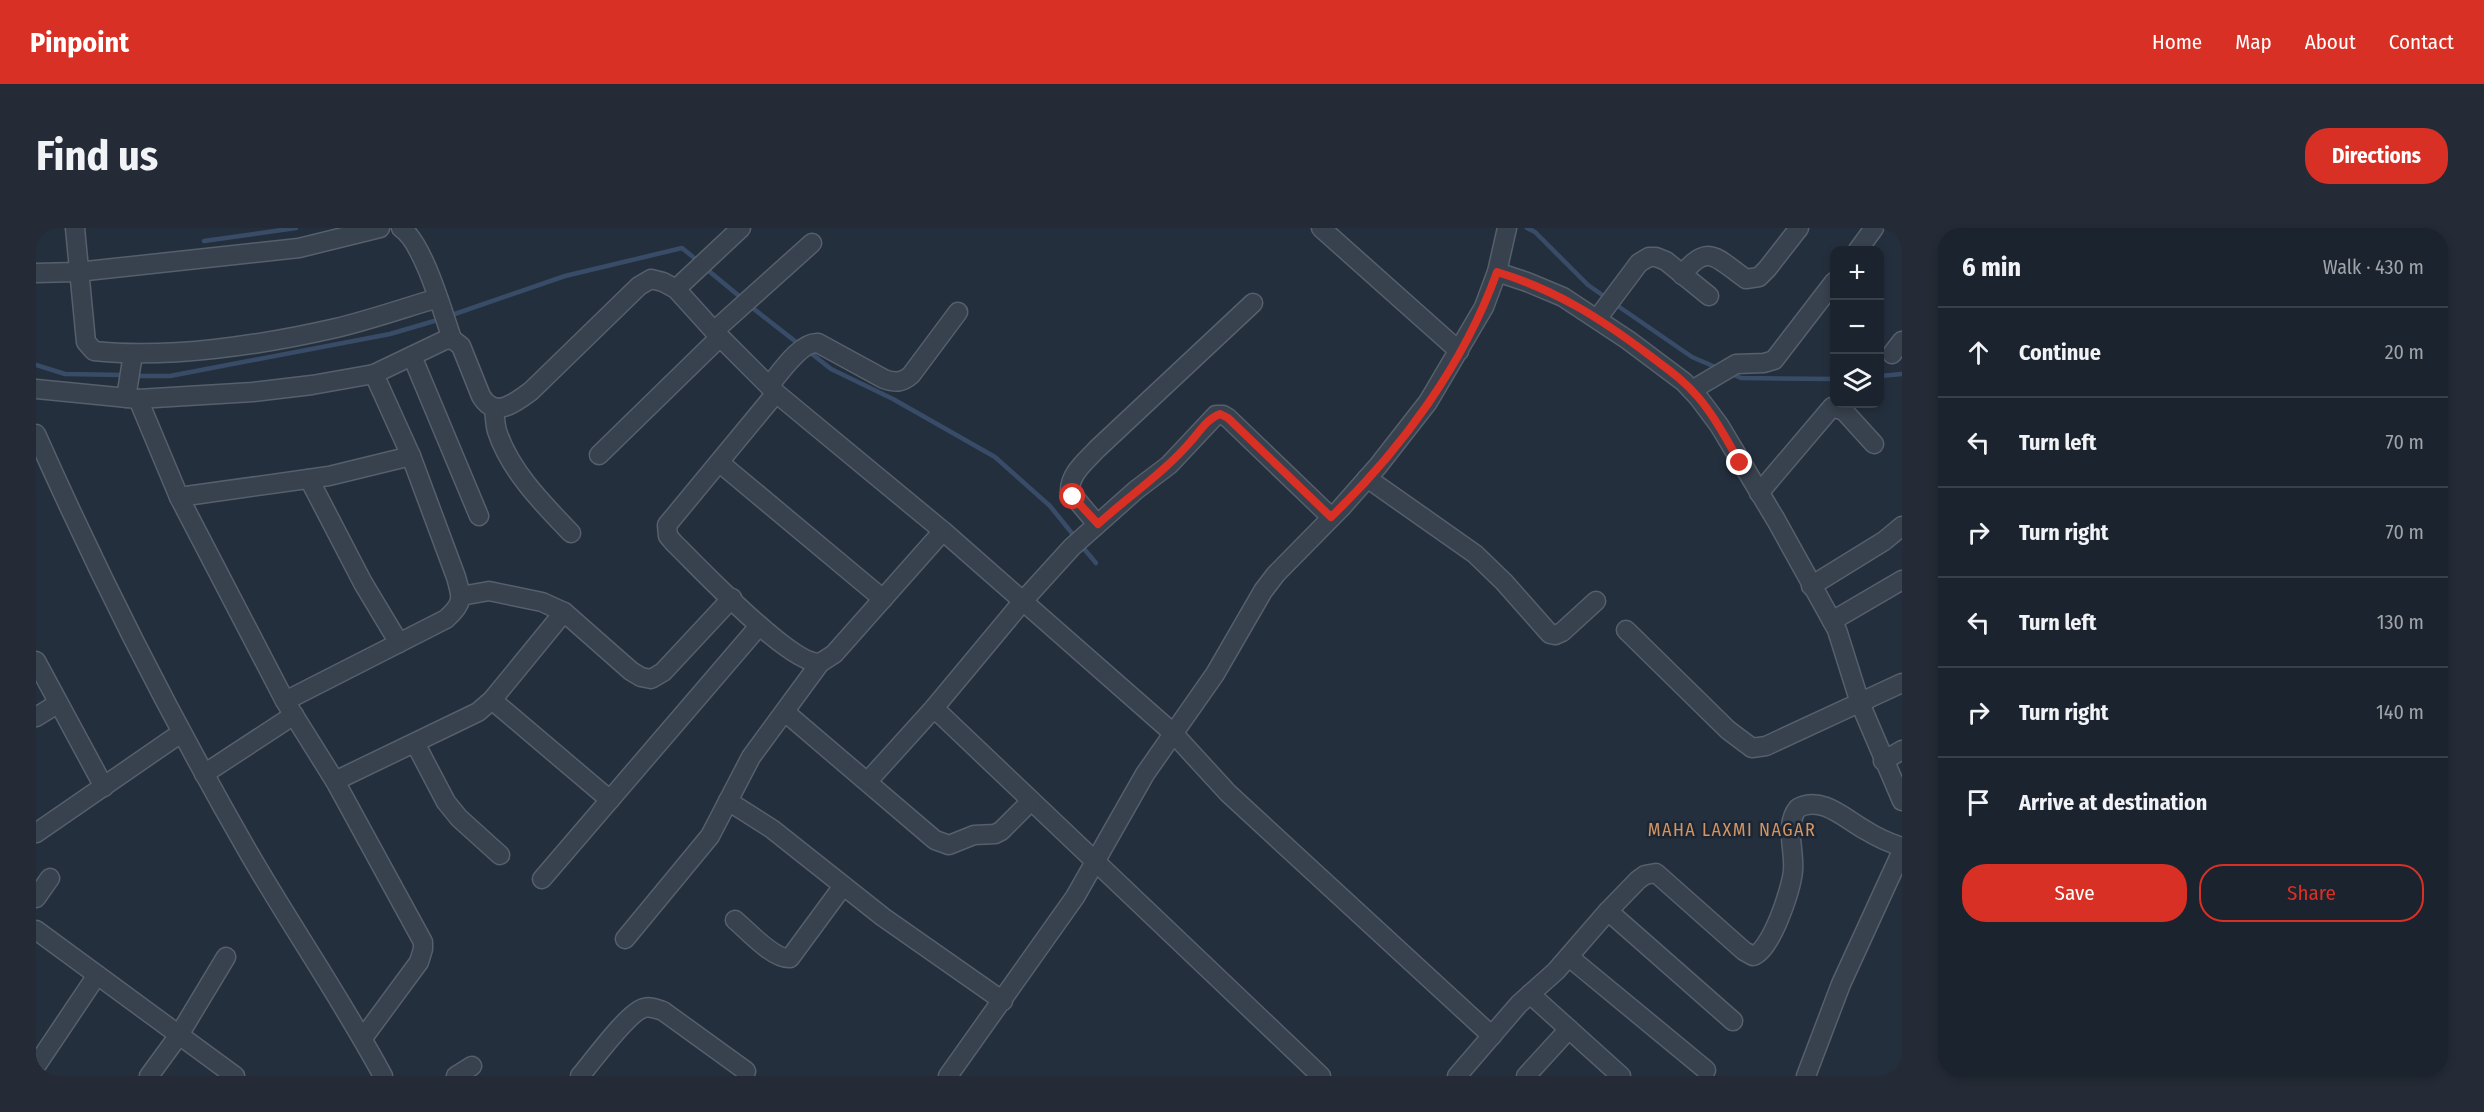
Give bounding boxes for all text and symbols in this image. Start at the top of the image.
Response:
text: Pinpoint [30,26,129,59]
text: Home [2152,29,2202,55]
text: Map [2235,29,2272,55]
text: About [2305,29,2356,55]
text: Contact [2389,29,2454,55]
button: Directions [2305,128,2448,184]
text: Find us [36,131,158,181]
map controls [1830,246,1884,408]
button: + [1830,246,1884,300]
text: 6 min [1962,252,2021,283]
text: Walk · 430 m [2323,255,2424,279]
button: − [1830,300,1884,354]
icon: ahead [1962,336,1995,369]
text: Continue [2019,339,2101,366]
text: 20 m [2385,340,2424,364]
button: layers [1830,354,1884,408]
icon: left [1962,426,1995,459]
text: Turn left [2019,429,2097,456]
text: 70 m [2386,430,2424,454]
route end [1726,449,1752,475]
route start [1059,483,1085,509]
icon: right [1962,516,1995,549]
text: Turn right [2019,519,2108,546]
text: 70 m [2386,520,2424,544]
icon: left [1962,606,1995,639]
text: Turn left [2019,609,2097,636]
text: 130 m [2377,610,2424,634]
icon: right [1962,696,1995,729]
text: Turn right [2019,699,2108,726]
text: 140 m [2376,700,2424,724]
icon: arrive [1962,786,1995,819]
text: Arrive at destination [2019,789,2207,816]
district label: MAHA LAXMI NAGAR [1648,819,1816,841]
button: Save [1962,864,2187,922]
button: Share [2199,864,2424,922]

